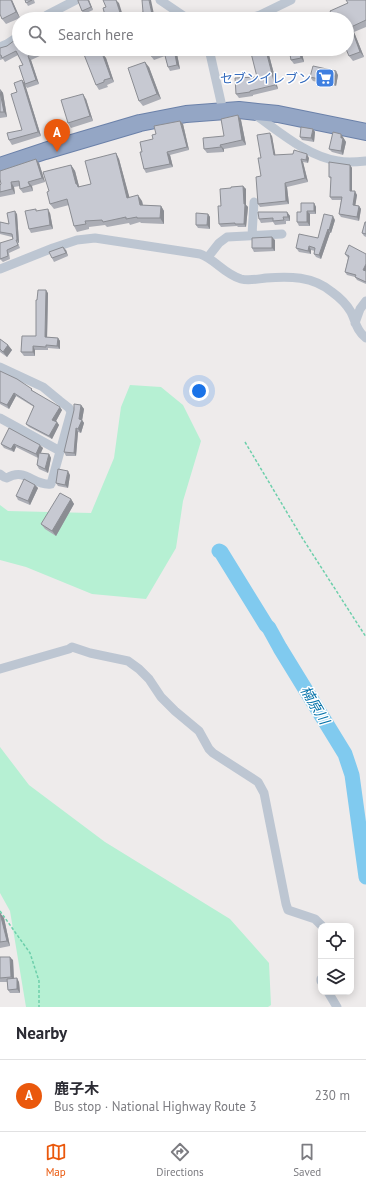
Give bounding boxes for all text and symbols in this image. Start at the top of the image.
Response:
search box [12,12,354,56]
icon: search [26,23,48,45]
text: Search here [58,25,134,44]
supermarket icon: セブンイレブン [314,67,336,89]
place label: セブンイレブン [220,70,311,87]
pin: A [44,119,70,152]
your location [189,381,209,401]
water label: 楠原川 [296,682,335,729]
map controls [318,923,354,995]
button: locate [318,923,354,959]
button: layers [318,959,354,995]
text: Nearby [16,1022,67,1044]
text: 鹿子木 [54,1079,99,1098]
text: A [25,1087,33,1104]
text: 230 m [315,1087,350,1104]
text: Bus stop · National Highway Route 3 [54,1098,256,1115]
tab: Map [45,1141,67,1179]
tab: Directions [156,1141,204,1179]
tab: Saved [293,1141,321,1179]

